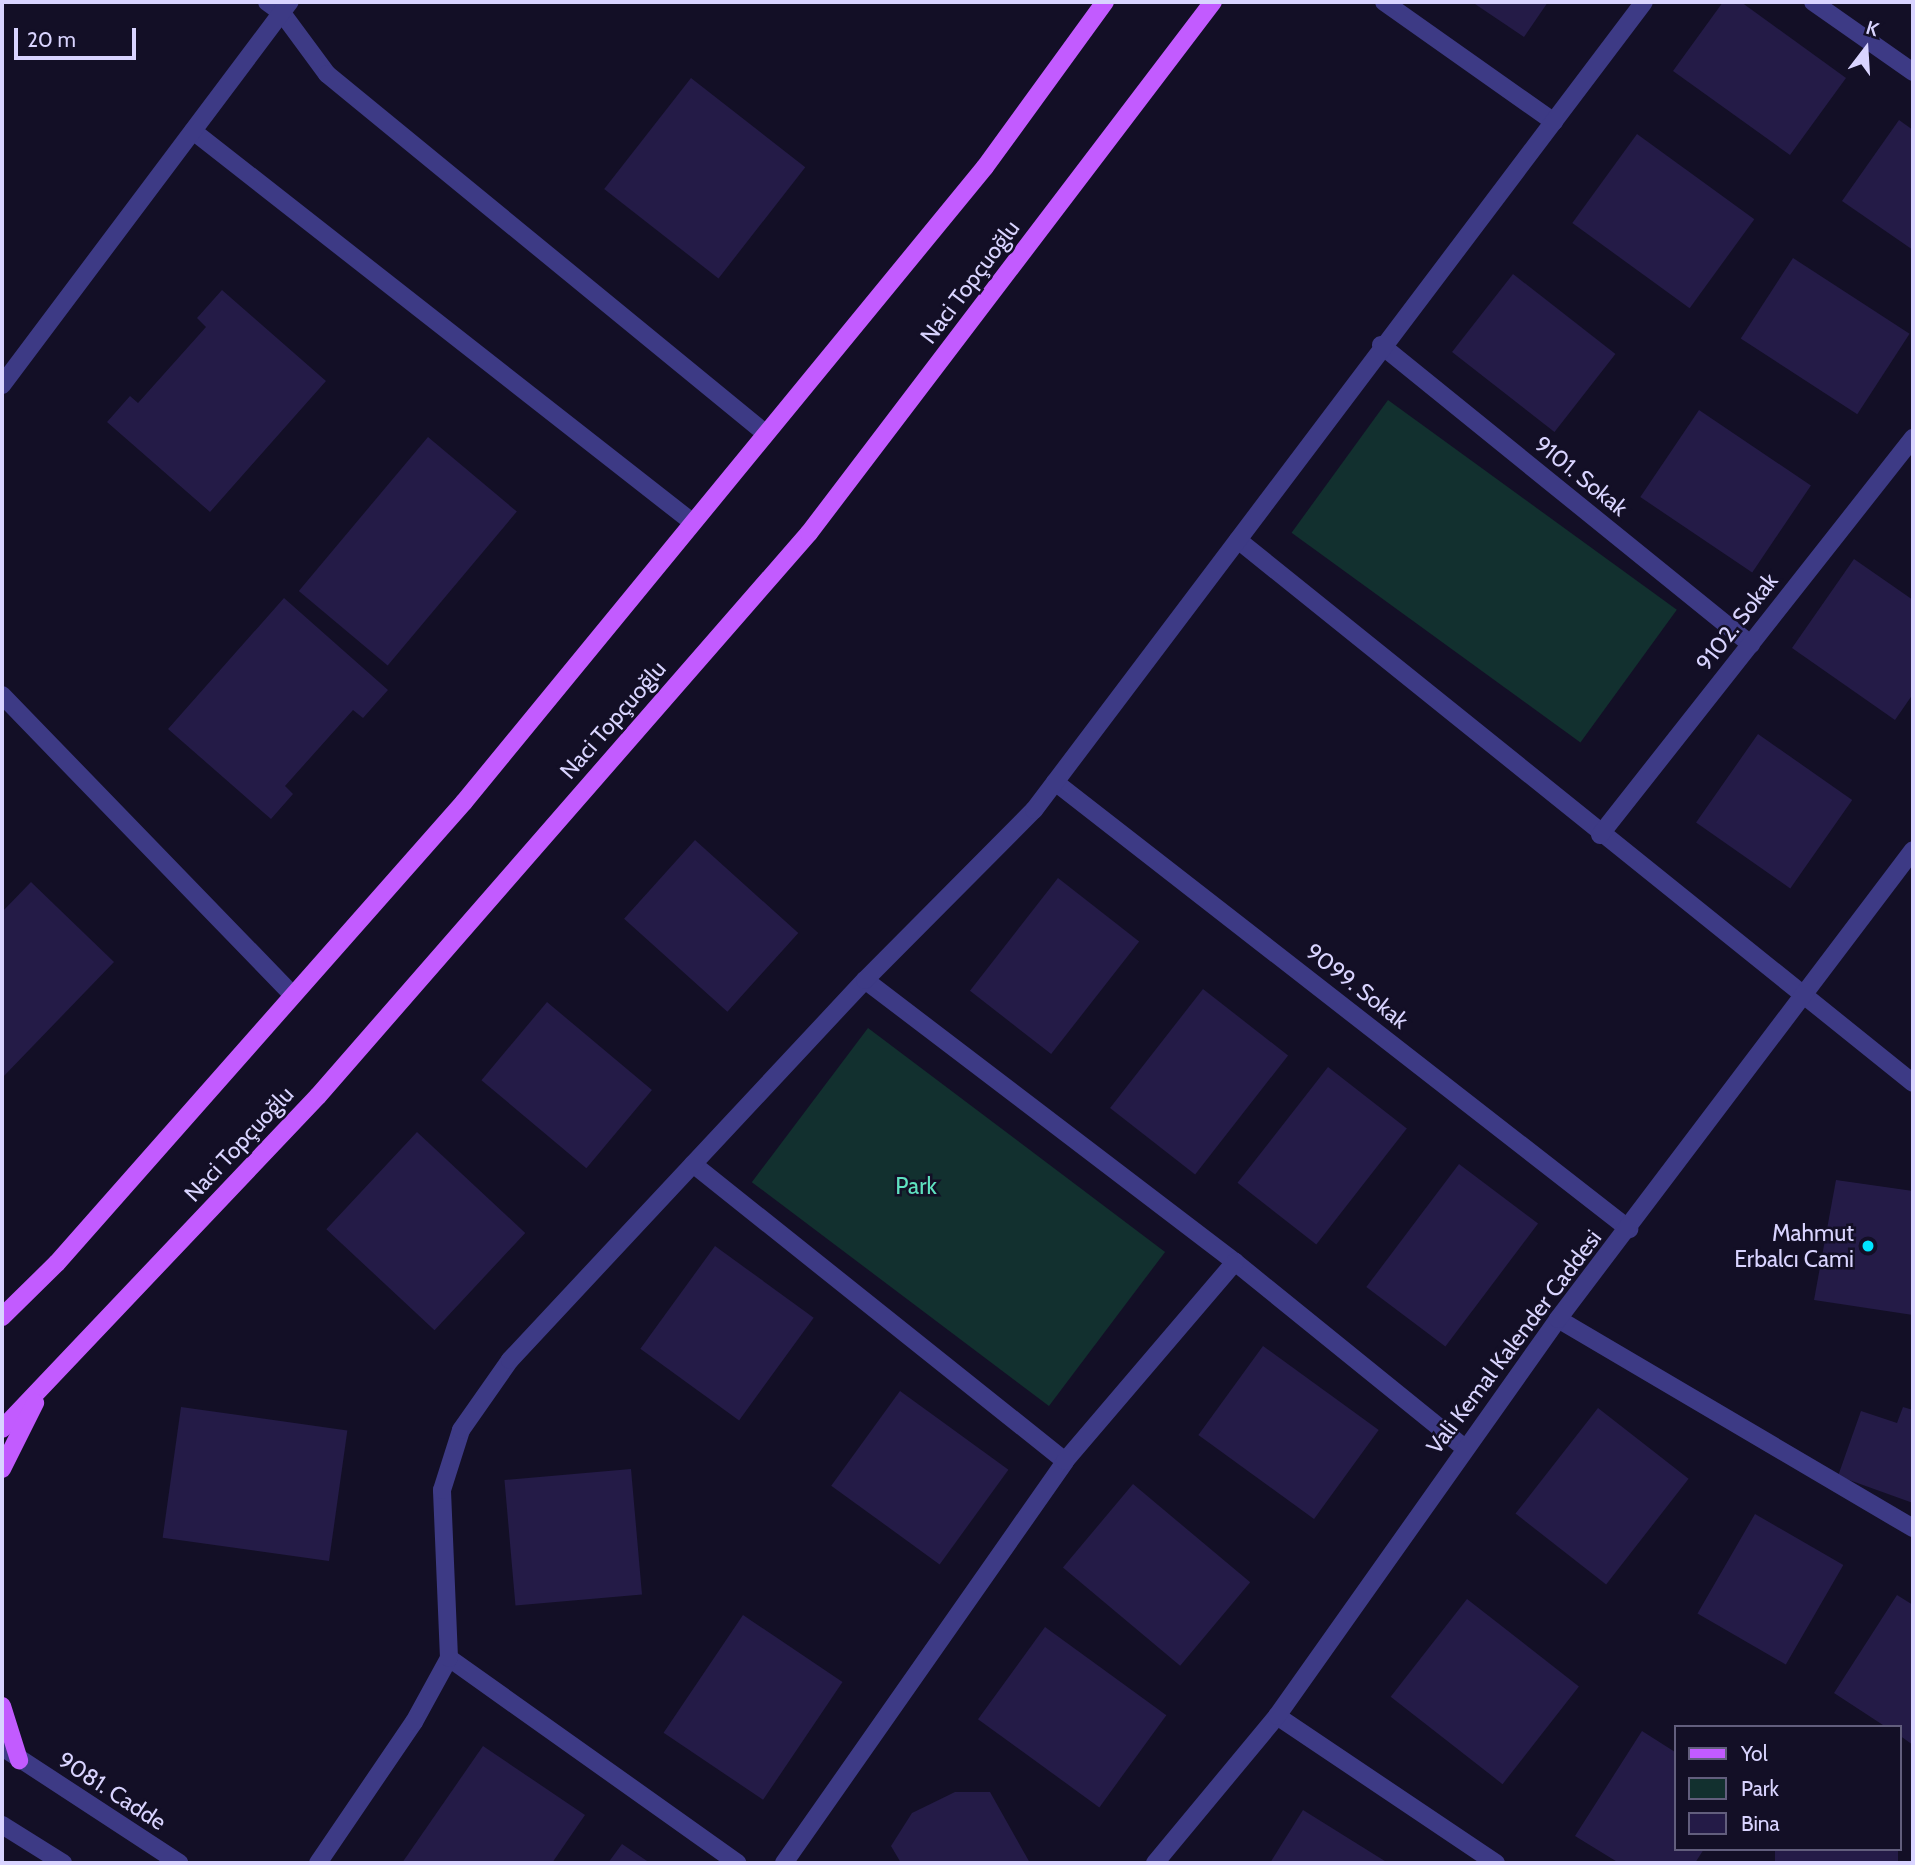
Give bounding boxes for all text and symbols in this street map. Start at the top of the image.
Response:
scale bar [18,14,140,58]
north arrow [1831,14,1901,84]
text: K [1863,16,1881,41]
text: 20 m [27,27,76,52]
street label: Naci Topçuoğlu [915,215,1025,349]
street label: 9101. Sokak [1529,430,1633,522]
street label: 9102. Sokak [1690,568,1784,676]
street label: Naci Topçuoğlu [554,655,672,785]
street label: 9099. Sokak [1300,937,1414,1035]
street label: Naci Topçuoğlu [179,1081,299,1207]
park label: Park [895,1172,937,1200]
place label: Mahmut Erbalcı Cami [1734,1219,1854,1273]
street label: Vali Kemal Kalender Caddesi [1421,1225,1607,1459]
marker: Mahmut Erbalcı Cami [1860,1238,1876,1254]
legend [1674,1725,1901,1851]
text: Yol [1741,1741,1768,1766]
street label: 9081. Cadde [53,1746,171,1836]
text: Park [1741,1776,1779,1801]
text: Bina [1741,1811,1780,1836]

